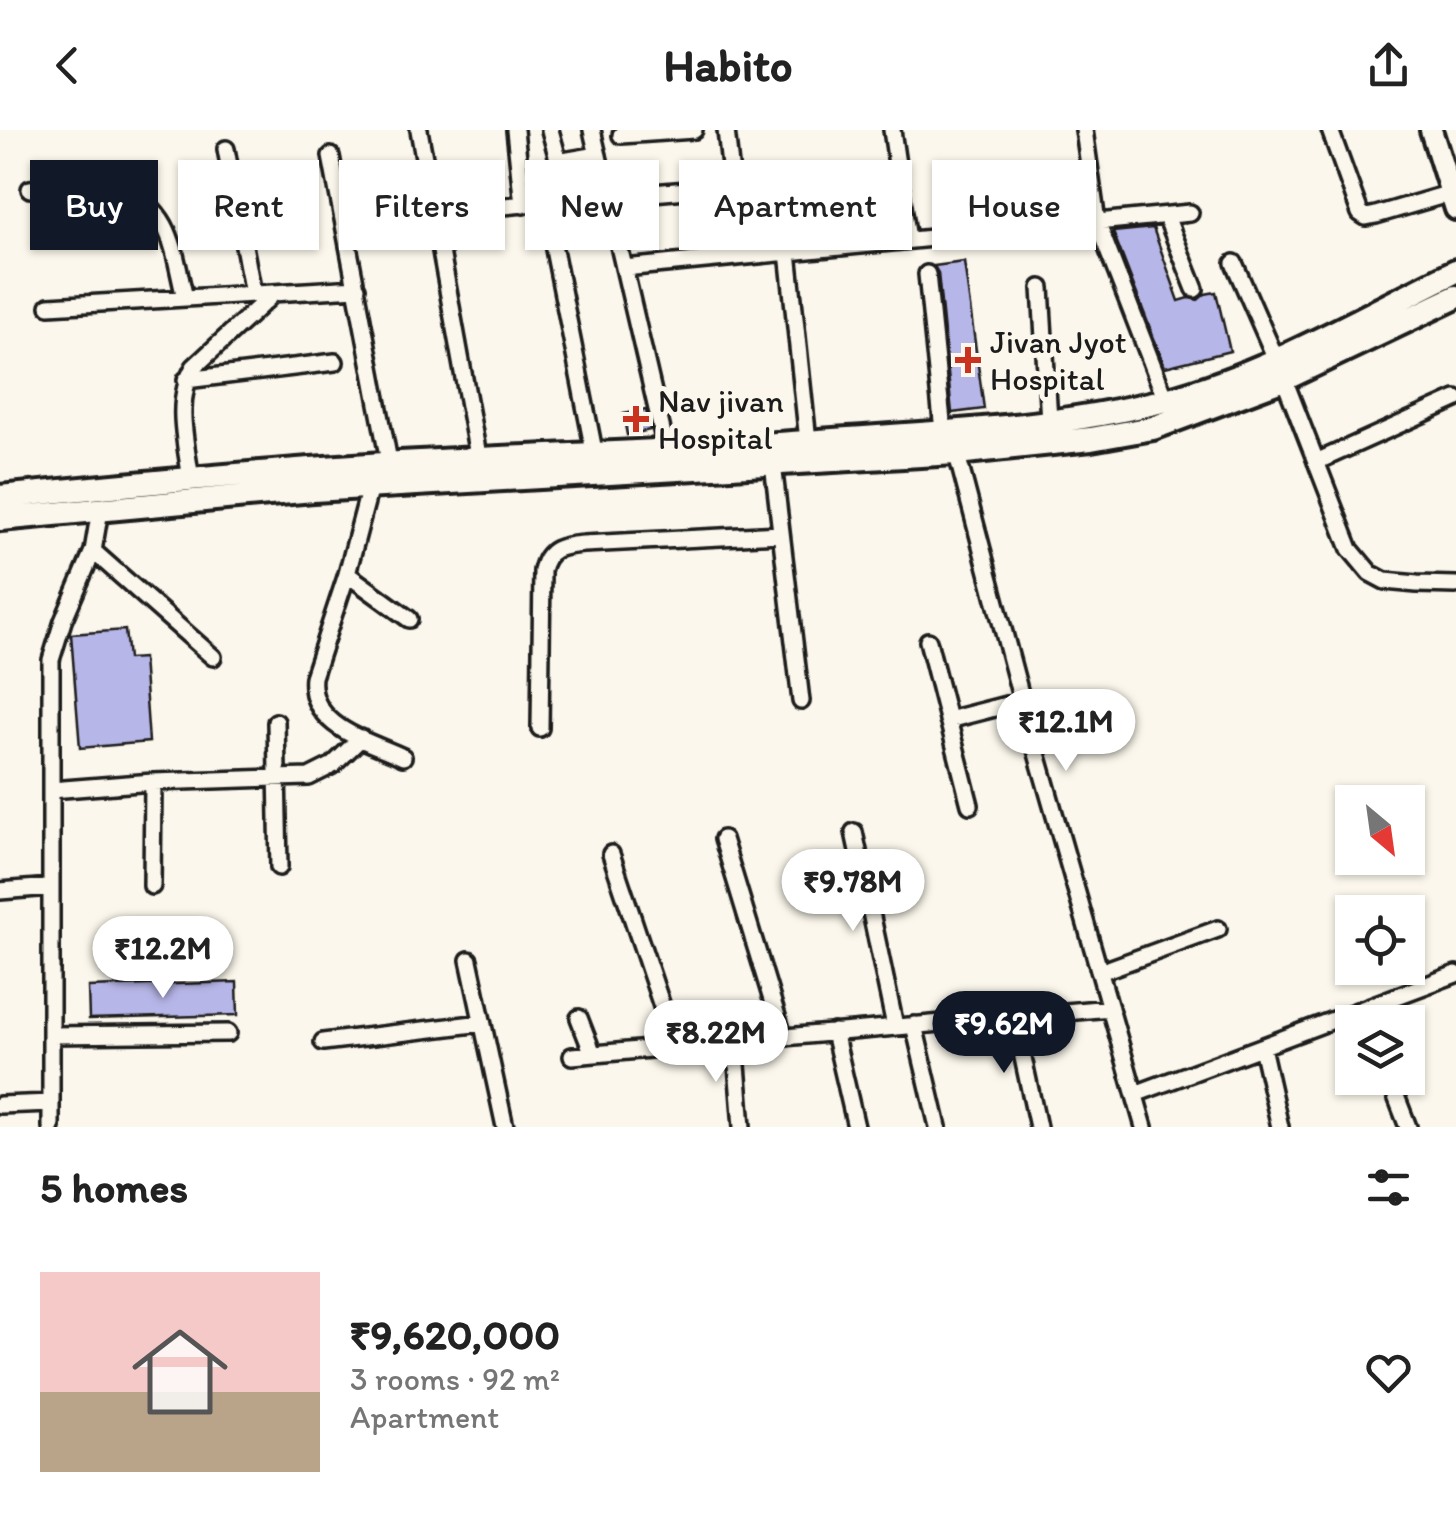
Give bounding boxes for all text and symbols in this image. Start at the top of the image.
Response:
icon: back [40,38,95,93]
text: Habito [663,38,793,92]
icon: share [1361,38,1416,93]
chip: Buy [30,160,158,250]
chip: Rent [178,160,319,250]
chip: Filters [339,160,505,250]
chip: New [525,160,659,250]
chip: Apartment [679,160,912,250]
chip: House [932,160,1096,250]
place label: Jivan Jyot Hospital [990,323,1127,398]
marker: Jivan Jyot Hospital [955,347,981,373]
place label: Nav jivan Hospital [658,382,784,457]
marker: Nav jivan Hospital [623,406,649,432]
pin: ₹12.1M [985,689,1147,774]
text: ₹12.1M [1018,702,1114,740]
north arrow [1335,785,1425,875]
map controls [1335,785,1425,1095]
pin: ₹9.78M [772,849,934,934]
text: ₹9.78M [804,862,902,900]
button: locate [1335,895,1425,985]
pin: ₹12.2M [82,916,244,1001]
text: ₹12.2M [114,929,212,967]
pin: ₹9.62M [923,991,1085,1076]
pin: ₹8.22M [635,1000,797,1085]
text: ₹9.62M [954,1004,1054,1042]
button: layers [1335,1005,1425,1095]
text: ₹8.22M [666,1013,766,1051]
icon: filters [1361,1160,1416,1215]
text: 5 homes [40,1162,188,1213]
text: ₹9,620,000 [350,1309,560,1360]
icon: home [120,1312,240,1432]
icon: heart [1361,1345,1416,1400]
text: 3 rooms · 92 m² [350,1360,560,1398]
text: Apartment [350,1398,499,1436]

